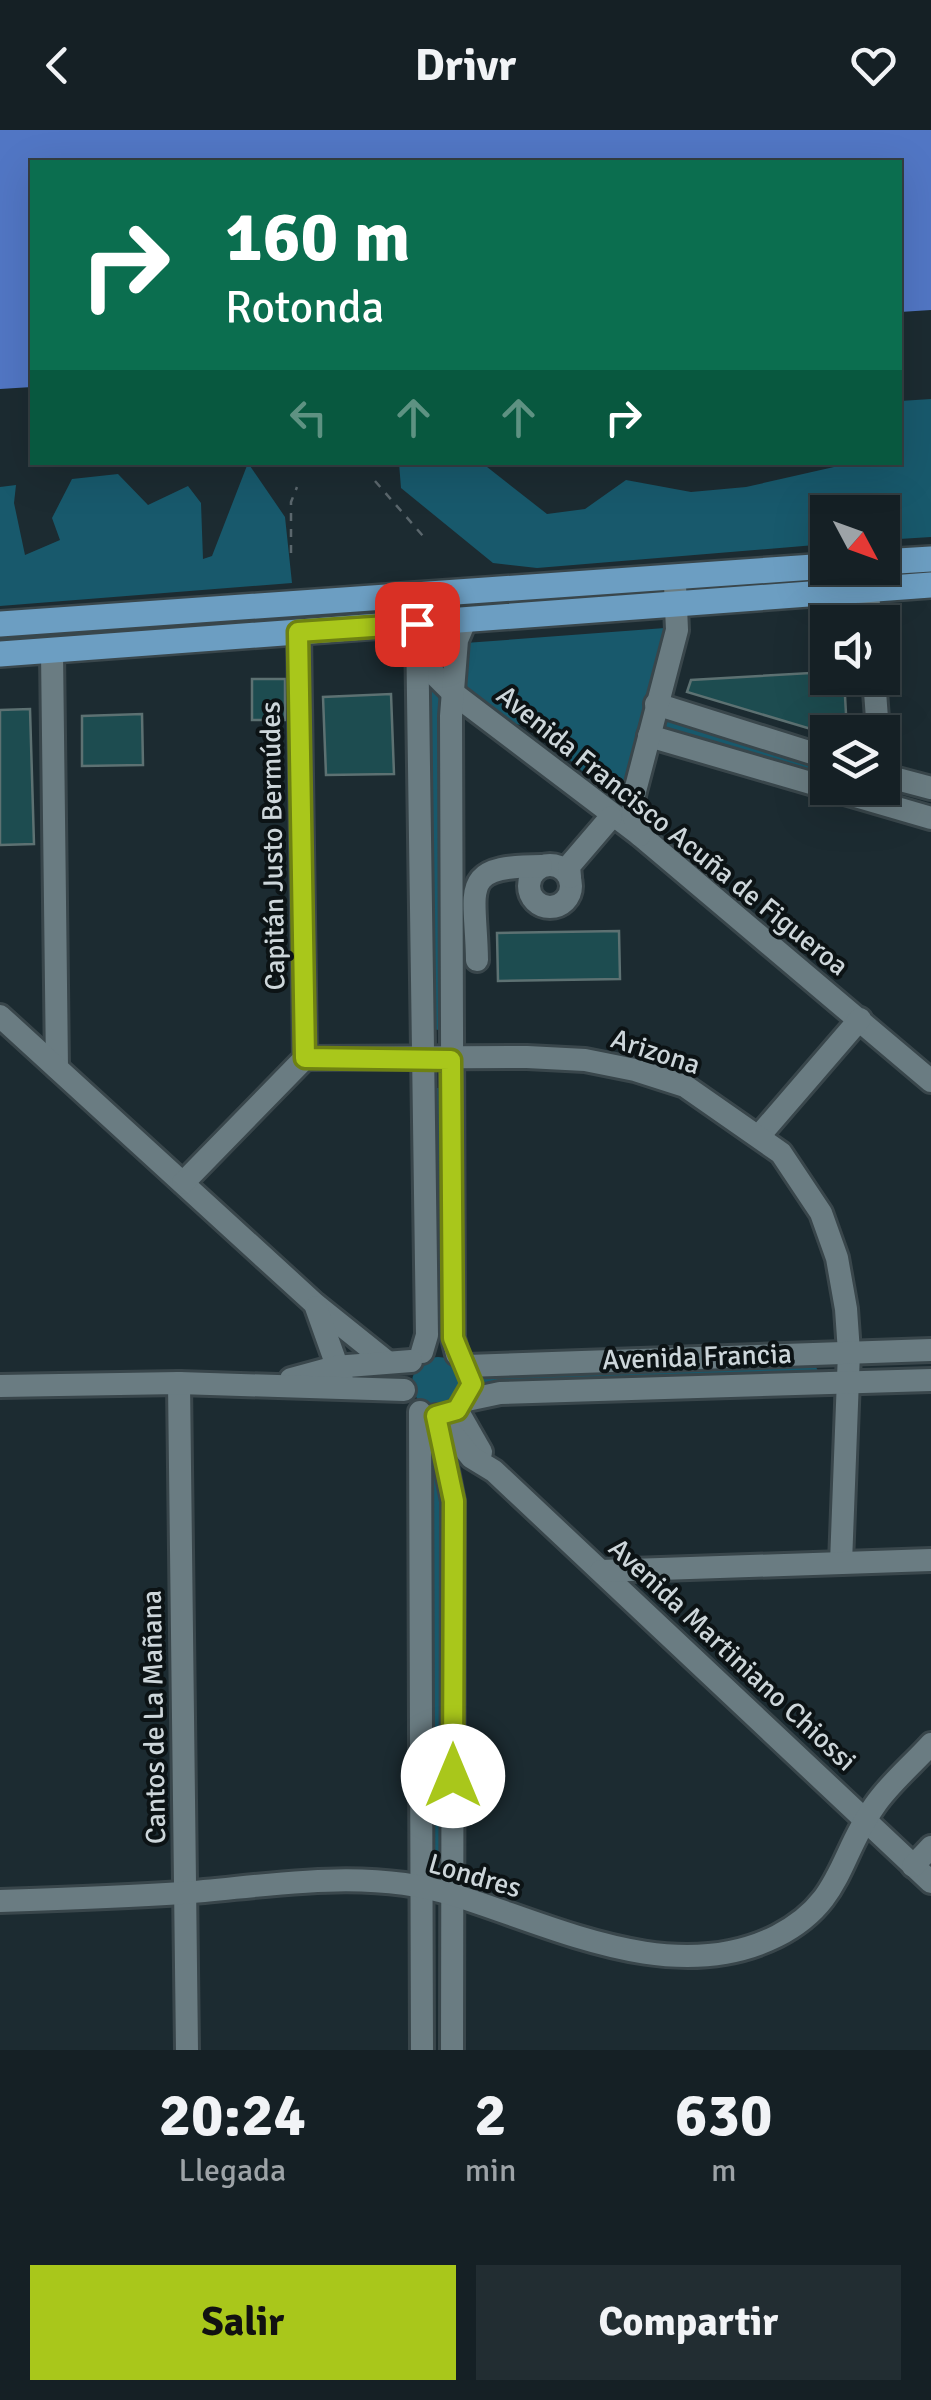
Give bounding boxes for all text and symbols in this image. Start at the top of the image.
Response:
icon: back [30,38,85,93]
text: Drivr [415,38,516,93]
icon: heart [846,38,901,93]
text: 160 m [225,194,410,280]
icon: right [60,200,190,330]
text: Rotonda [225,280,384,335]
icon: left [281,390,336,445]
icon: ahead [386,390,441,445]
icon: ahead [491,390,546,445]
icon: right [596,390,651,445]
north arrow [810,495,900,585]
map controls [810,495,900,805]
pin [375,582,460,667]
icon: arrive [390,597,445,652]
button: sound [810,605,900,695]
street label: Avenida Francisco Acuña de Figueroa [490,678,855,983]
street label: Capitán Justo Bermúdes [253,701,293,991]
button: layers [810,715,900,805]
street label: Arizona [607,1022,705,1082]
street label: Avenida Francia [602,1337,793,1377]
street label: Avenida Martiniano Chiossi [602,1531,863,1778]
street label: Cantos de La Mañana [135,1590,173,1844]
position arrow [401,1724,505,1828]
street label: Londres [425,1847,525,1905]
text: 20:24 [159,2079,306,2153]
text: 2 [474,2079,507,2153]
text: 630 [675,2079,772,2153]
text: Llegada [179,2151,286,2190]
text: min [465,2151,516,2190]
text: m [711,2151,736,2190]
button: Salir [30,2265,456,2380]
button: Compartir [476,2265,901,2380]

